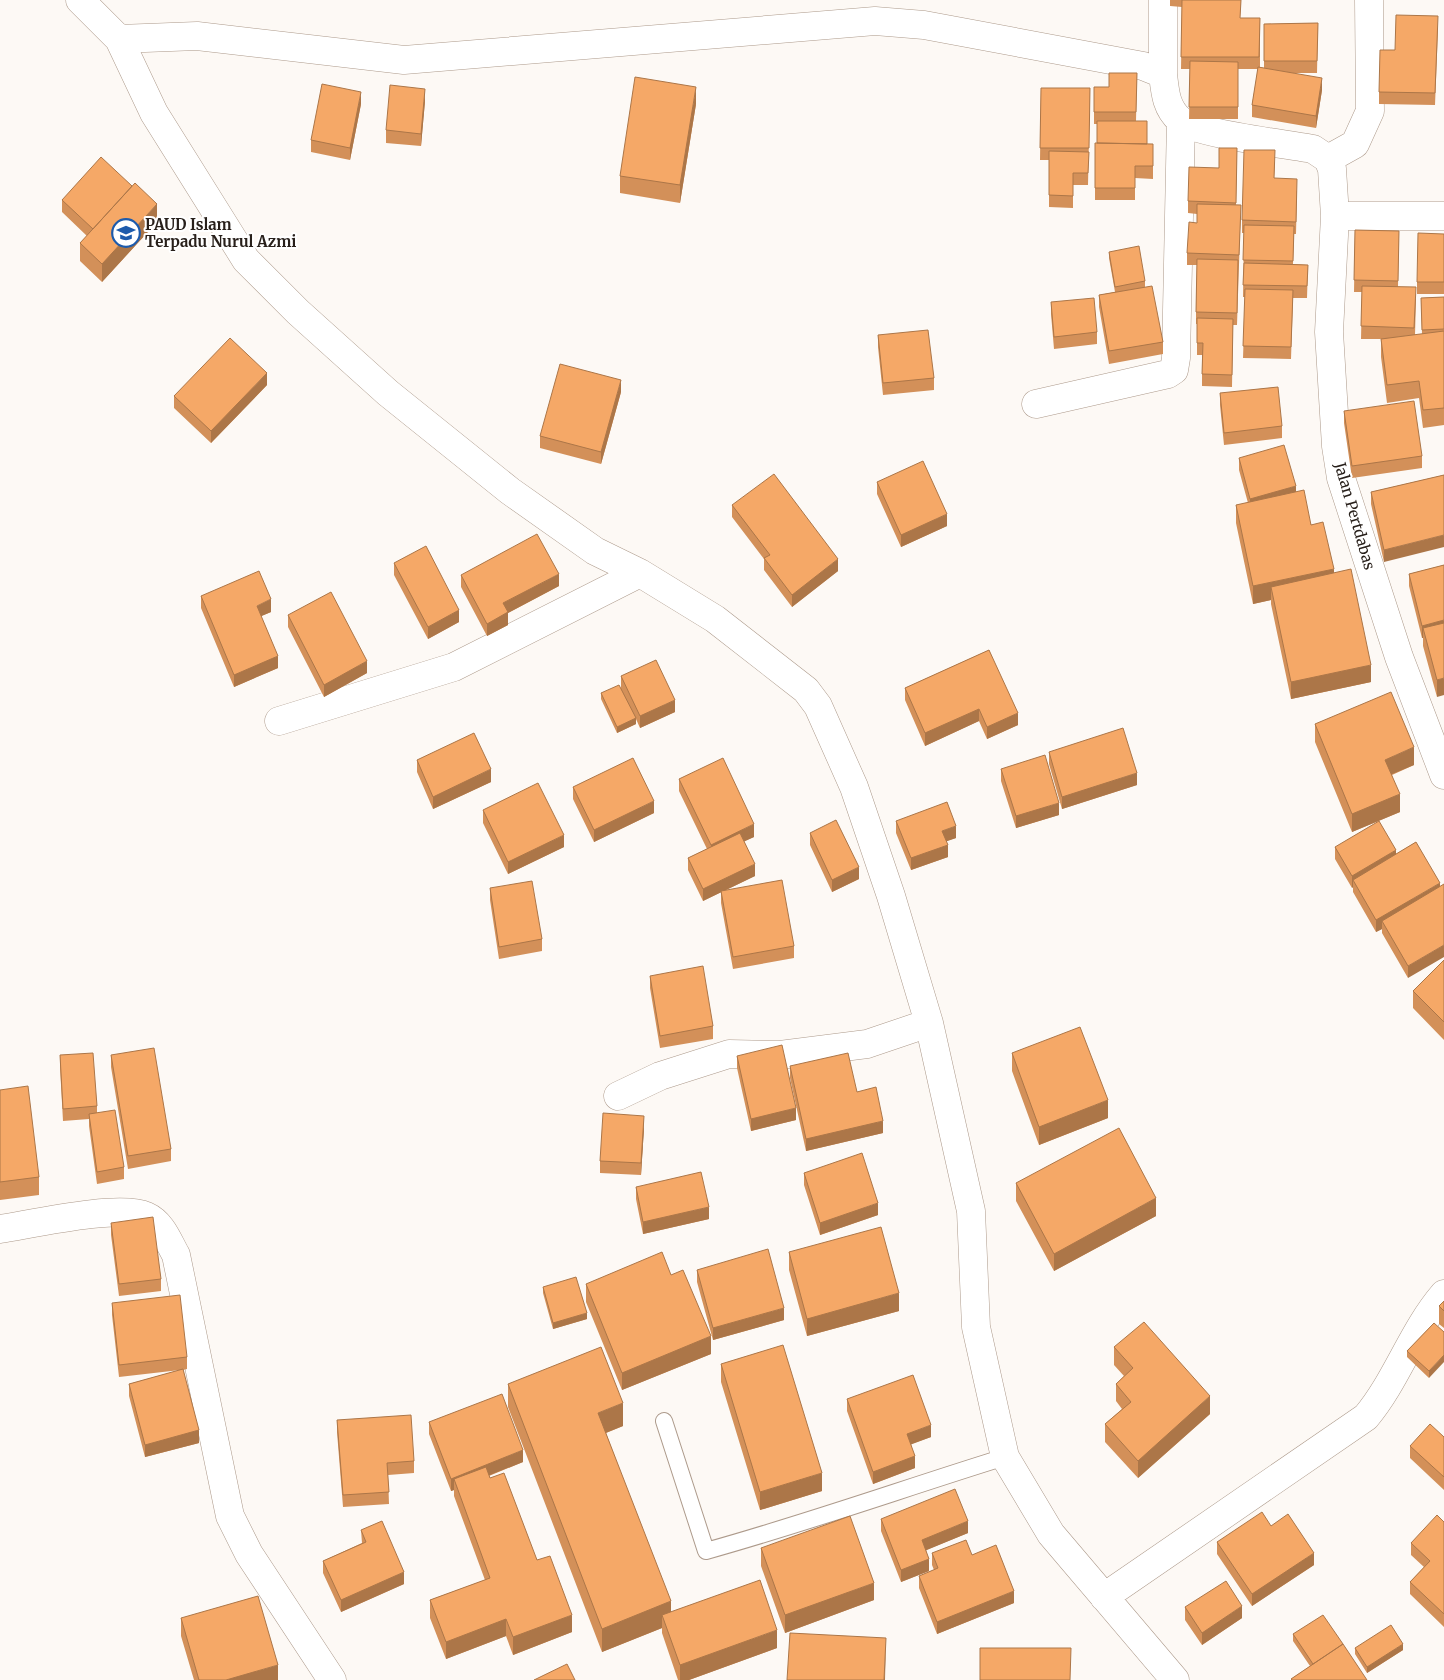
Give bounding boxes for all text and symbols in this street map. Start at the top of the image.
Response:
place label: PAUD Islam Terpadu Nurul Azmi [145,215,296,251]
school or university icon: PAUD Islam Terpadu Nurul Azmi [111,218,141,248]
street label: Jalan Pertdabas [1330,459,1379,572]

